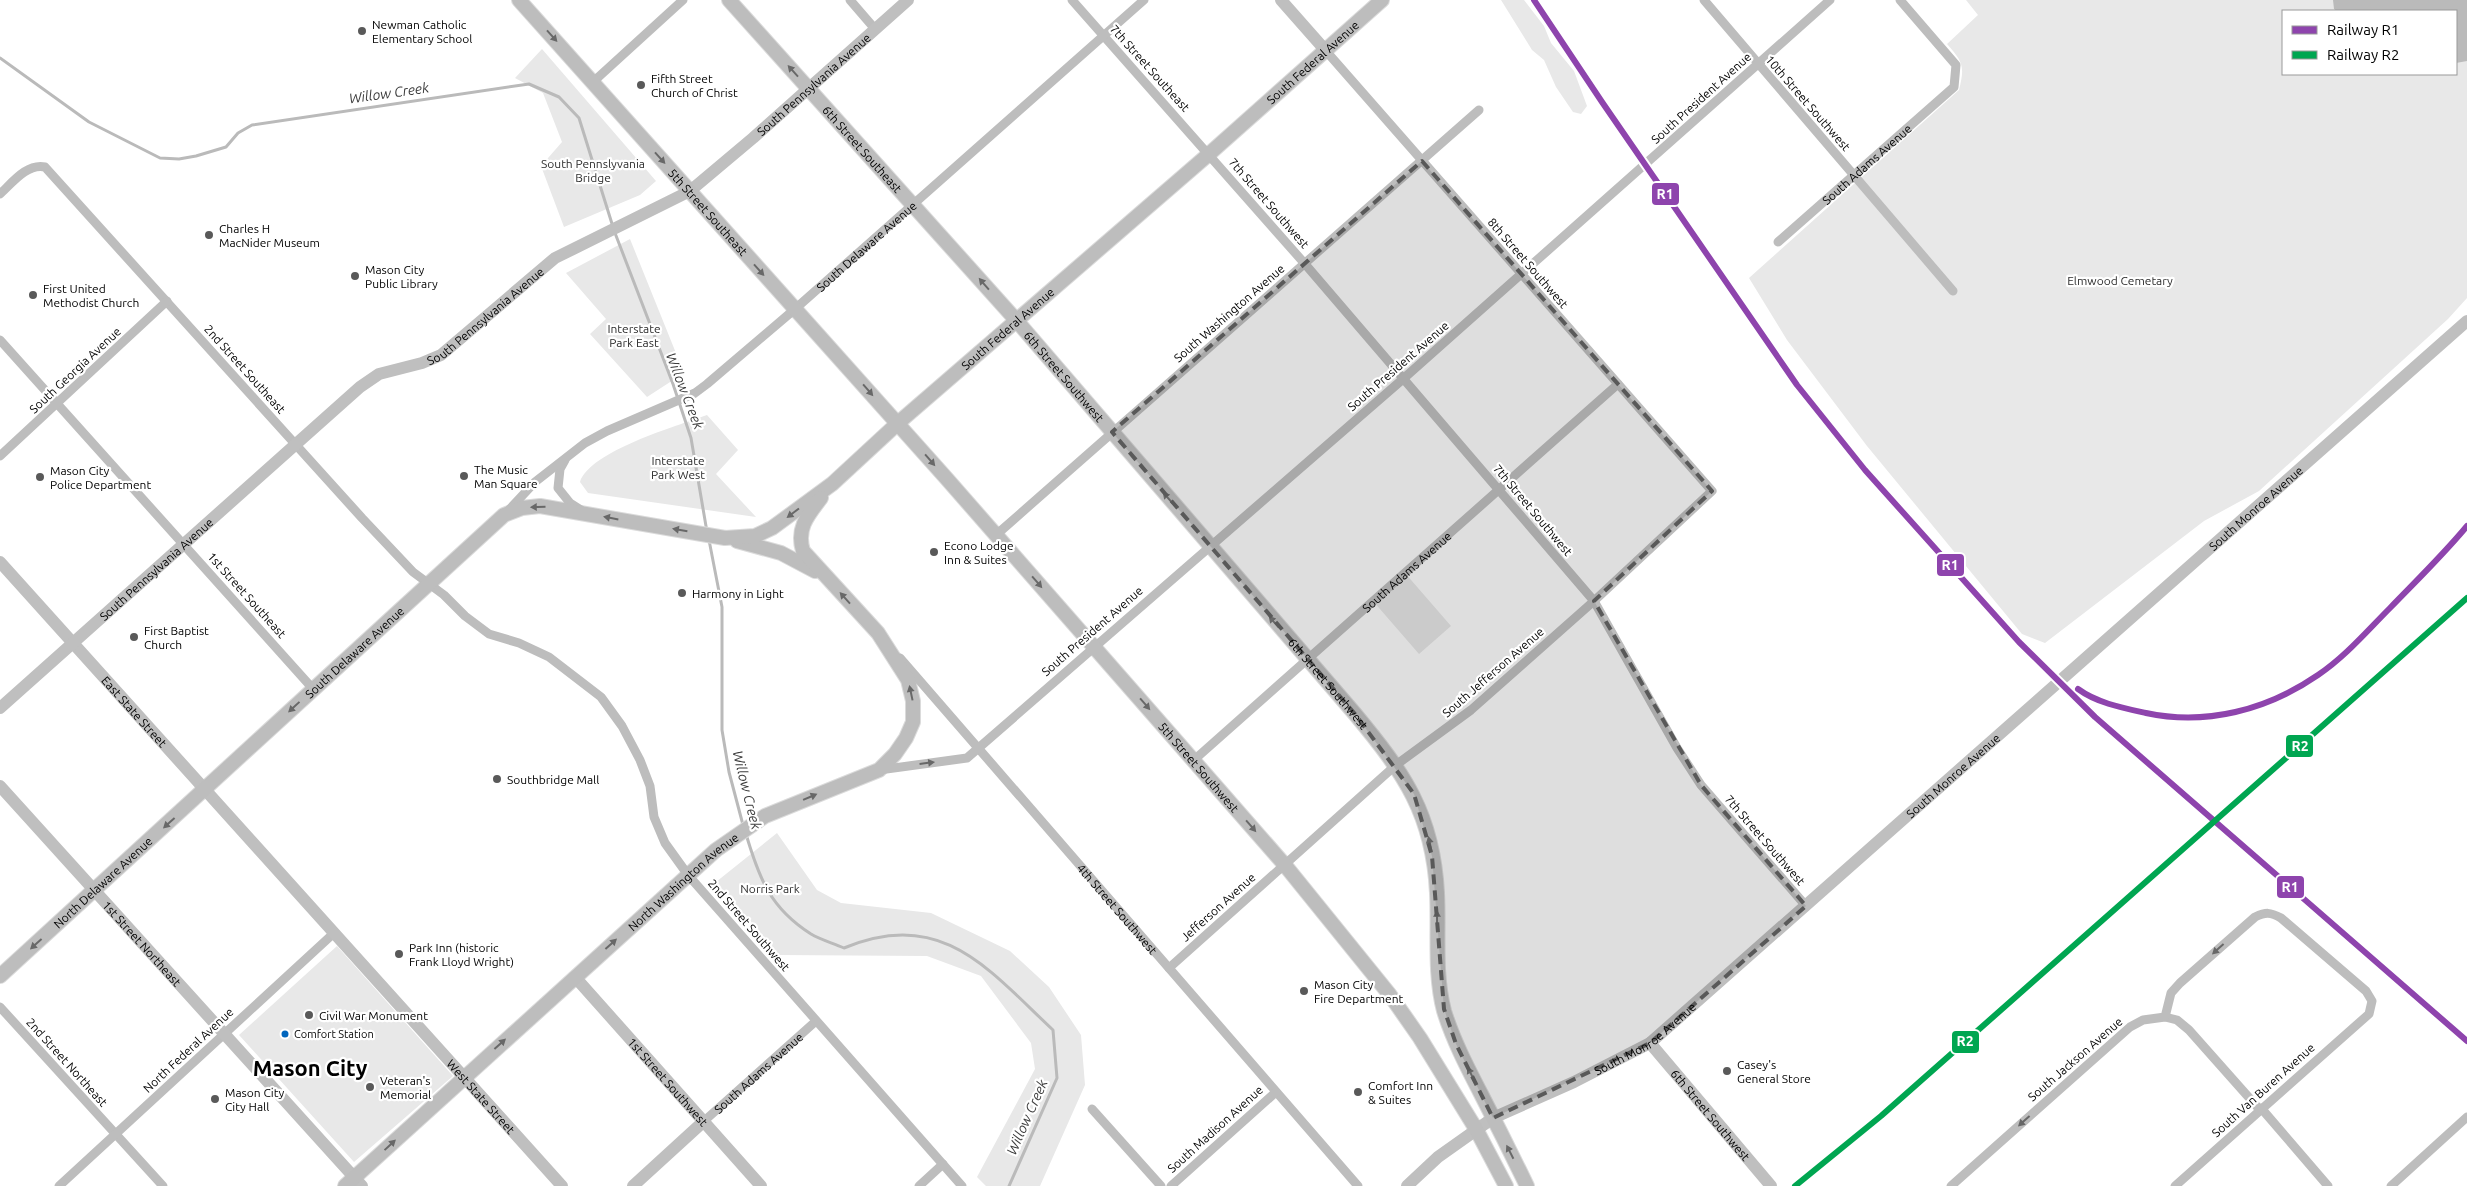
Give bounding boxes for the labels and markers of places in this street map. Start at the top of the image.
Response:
place label: Newman Catholic Elementary School [372,18,472,45]
marker: Newman Catholic Elementary School [356,25,368,37]
place label: Fifth Street Church of Christ [651,72,738,99]
marker: Fifth Street Church of Christ [635,79,647,91]
place label: Charles H MacNider Museum [219,222,320,249]
marker: Charles H MacNider Museum [203,229,215,241]
place label: Mason City Public Library [365,263,438,290]
marker: Mason City Public Library [349,270,361,282]
place label: First United Methodist Church [43,282,139,309]
marker: First United Methodist Church [27,289,39,301]
place label: The Music Man Square [474,463,538,490]
place label: Mason City Police Department [50,464,151,491]
marker: The Music Man Square [458,470,470,482]
marker: Mason City Police Department [34,471,46,483]
place label: Econo Lodge Inn & Suites [944,539,1014,566]
marker: Econo Lodge Inn & Suites [928,546,940,558]
marker: Harmony in Light [676,587,688,599]
place label: Harmony in Light [692,587,784,600]
place label: First Baptist Church [144,624,209,651]
marker: First Baptist Church [128,631,140,643]
marker: Southbridge Mall [491,773,503,785]
place label: Southbridge Mall [507,773,599,786]
place label: Park Inn (historic Frank Lloyd Wright) [409,941,514,969]
marker: Park Inn (historic Frank Lloyd Wright) [393,948,405,960]
place label: Mason City Fire Department [1314,978,1404,1005]
marker: Mason City Fire Department [1298,985,1310,997]
marker: Civil War Monument [303,1009,315,1021]
place label: Civil War Monument [319,1009,428,1022]
place label: Comfort Station [294,1028,374,1040]
marker: Comfort Station [280,1029,290,1039]
place label: Casey's General Store [1737,1058,1811,1085]
marker: Casey's General Store [1721,1065,1733,1077]
place label: Veteran's Memorial [380,1074,431,1101]
place label: Comfort Inn & Suites [1368,1079,1433,1106]
marker: Veteran's Memorial [364,1081,376,1093]
place label: Mason City City Hall [225,1086,284,1113]
marker: Comfort Inn & Suites [1352,1086,1364,1098]
marker: Mason City City Hall [209,1093,221,1105]

